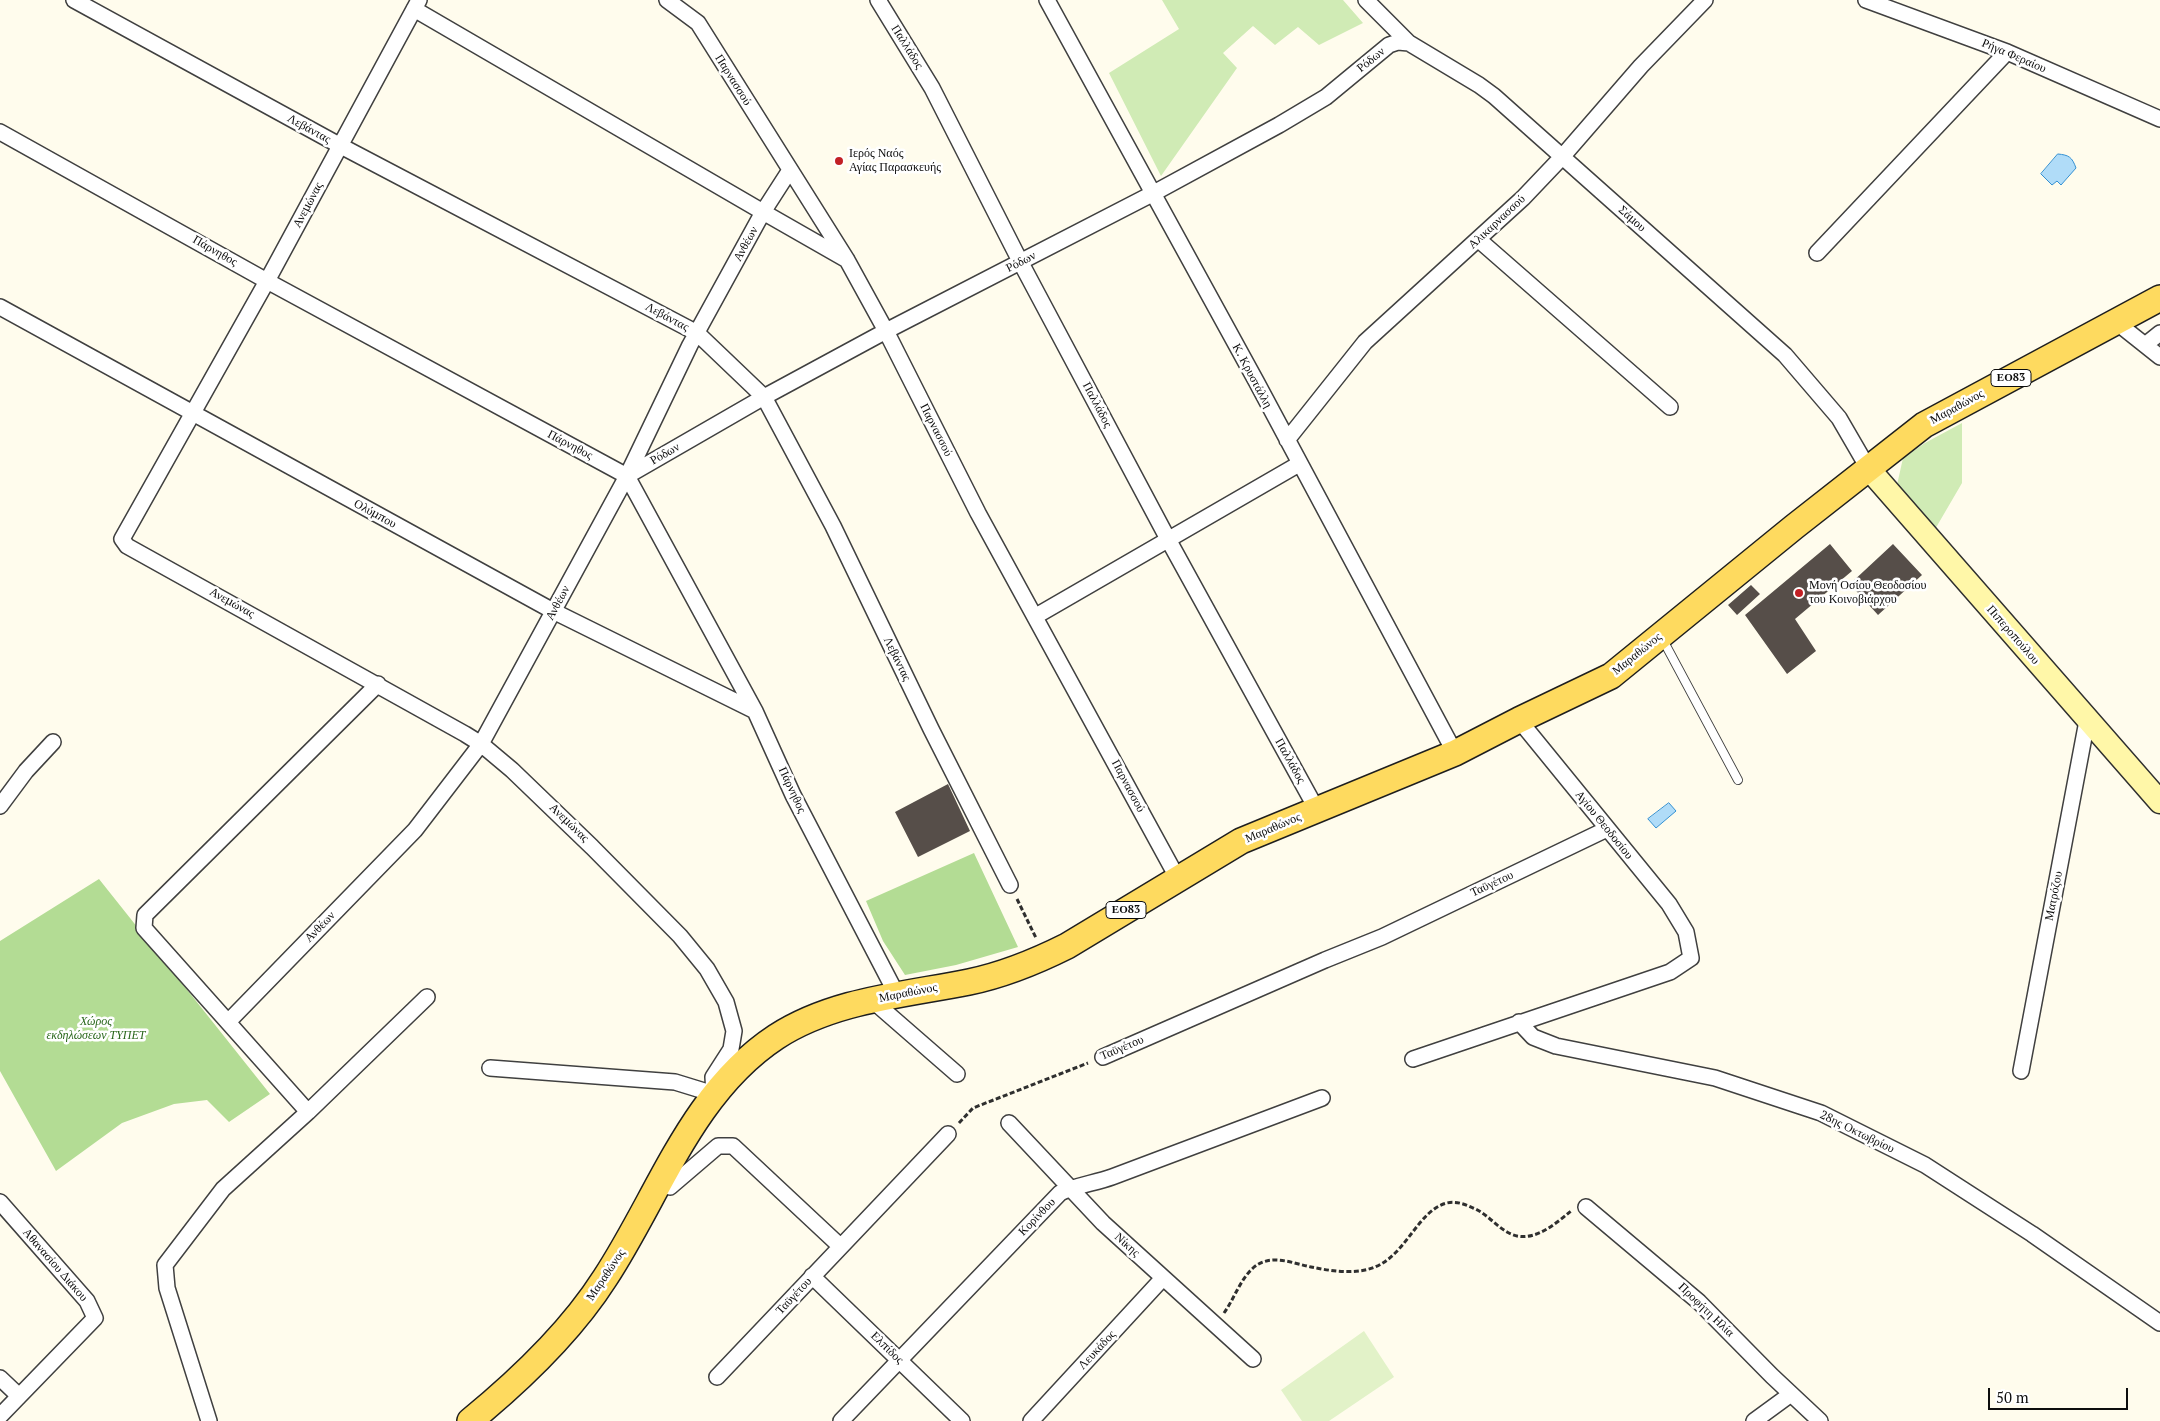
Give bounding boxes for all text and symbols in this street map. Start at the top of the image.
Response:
street label: Παλλάδος [888,22,926,72]
street label: Ρήγα Φεραίου [1980,36,2048,76]
street label: Ρόδων [1354,44,1388,76]
street label: Παρνασσού [712,52,754,108]
street label: Λεβάντας [285,111,333,147]
place label: Ιερός Ναός Αγίας Παρασκευής [849,147,941,175]
marker: Ιερός Ναός Αγίας Παρασκευής [833,155,845,167]
street label: Ανεμώνας [290,180,326,230]
street label: Αλικαρνασσού [1466,192,1528,252]
street label: Σάμου [1615,203,1649,235]
street label: Ανθέων [731,224,761,264]
street label: Πάρνηθος [190,232,240,270]
street label: Ρόδων [1004,248,1038,276]
street label: Λεβάντας [643,300,691,334]
street label: Κ. Κρυστάλλη [1229,341,1275,411]
road number: ΕΟ83 [1991,369,2031,386]
street label: Παλλάδος [1079,380,1115,430]
street label: Μαραθώνος [1928,386,1986,428]
street label: Παρνασσού [917,401,955,459]
street label: Πάρνηθος [545,427,595,463]
street label: Ρόδων [648,440,682,468]
street label: Ολύμπου [351,496,399,532]
place label: Μονή Οσίου Θεοδοσίου του Κοινοβιάρχου [1809,579,1927,607]
street label: Ανθέων [543,583,573,623]
street label: Ανεμώνας [207,585,257,621]
marker: Μονή Οσίου Θεοδοσίου του Κοινοβιάρχου [1793,587,1805,599]
street label: Πιπεροπούλου [1983,603,2043,667]
street label: Μαραθώνος [1610,630,1664,678]
street label: Λεβάντας [880,635,914,683]
street label: Παλλάδος [1272,736,1308,786]
street label: Παρνασσού [1108,757,1148,815]
street label: Πάρνηθος [775,765,809,815]
street label: Αγίου Θεοδοσίου [1572,788,1636,862]
street label: Ανεμώνας [546,801,592,845]
street label: Μαραθώνος [1243,810,1303,846]
street label: Ταϋγέτου [1468,868,1516,900]
street label: Ματρόζου [2042,870,2066,922]
road number: ΕΟ83 [1106,902,1146,918]
street label: Ανθέων [302,909,338,945]
street label: Μαραθώνος [878,980,938,1006]
park label: Χώρος εκδηλώσεων ΤΥΠΕΤ [47,1015,145,1043]
street label: Ταϋγέτου [1098,1032,1146,1064]
street label: 28ης Οκτωβρίου [1817,1108,1897,1156]
street label: Κορίνθου [1015,1195,1059,1239]
street label: Αθανασίου Διάκου [19,1226,91,1304]
street label: Νίκης [1111,1230,1143,1260]
street label: Μαραθώνος [584,1246,628,1304]
street label: Ταϋγέτου [773,1274,815,1318]
street label: Προφήτη Ηλία [1675,1280,1737,1340]
street label: Λευκάδος [1075,1327,1119,1373]
street label: Ελπίδος [868,1329,906,1367]
scale bar [1990,1378,2130,1410]
text: 50 m [1996,1387,2029,1407]

